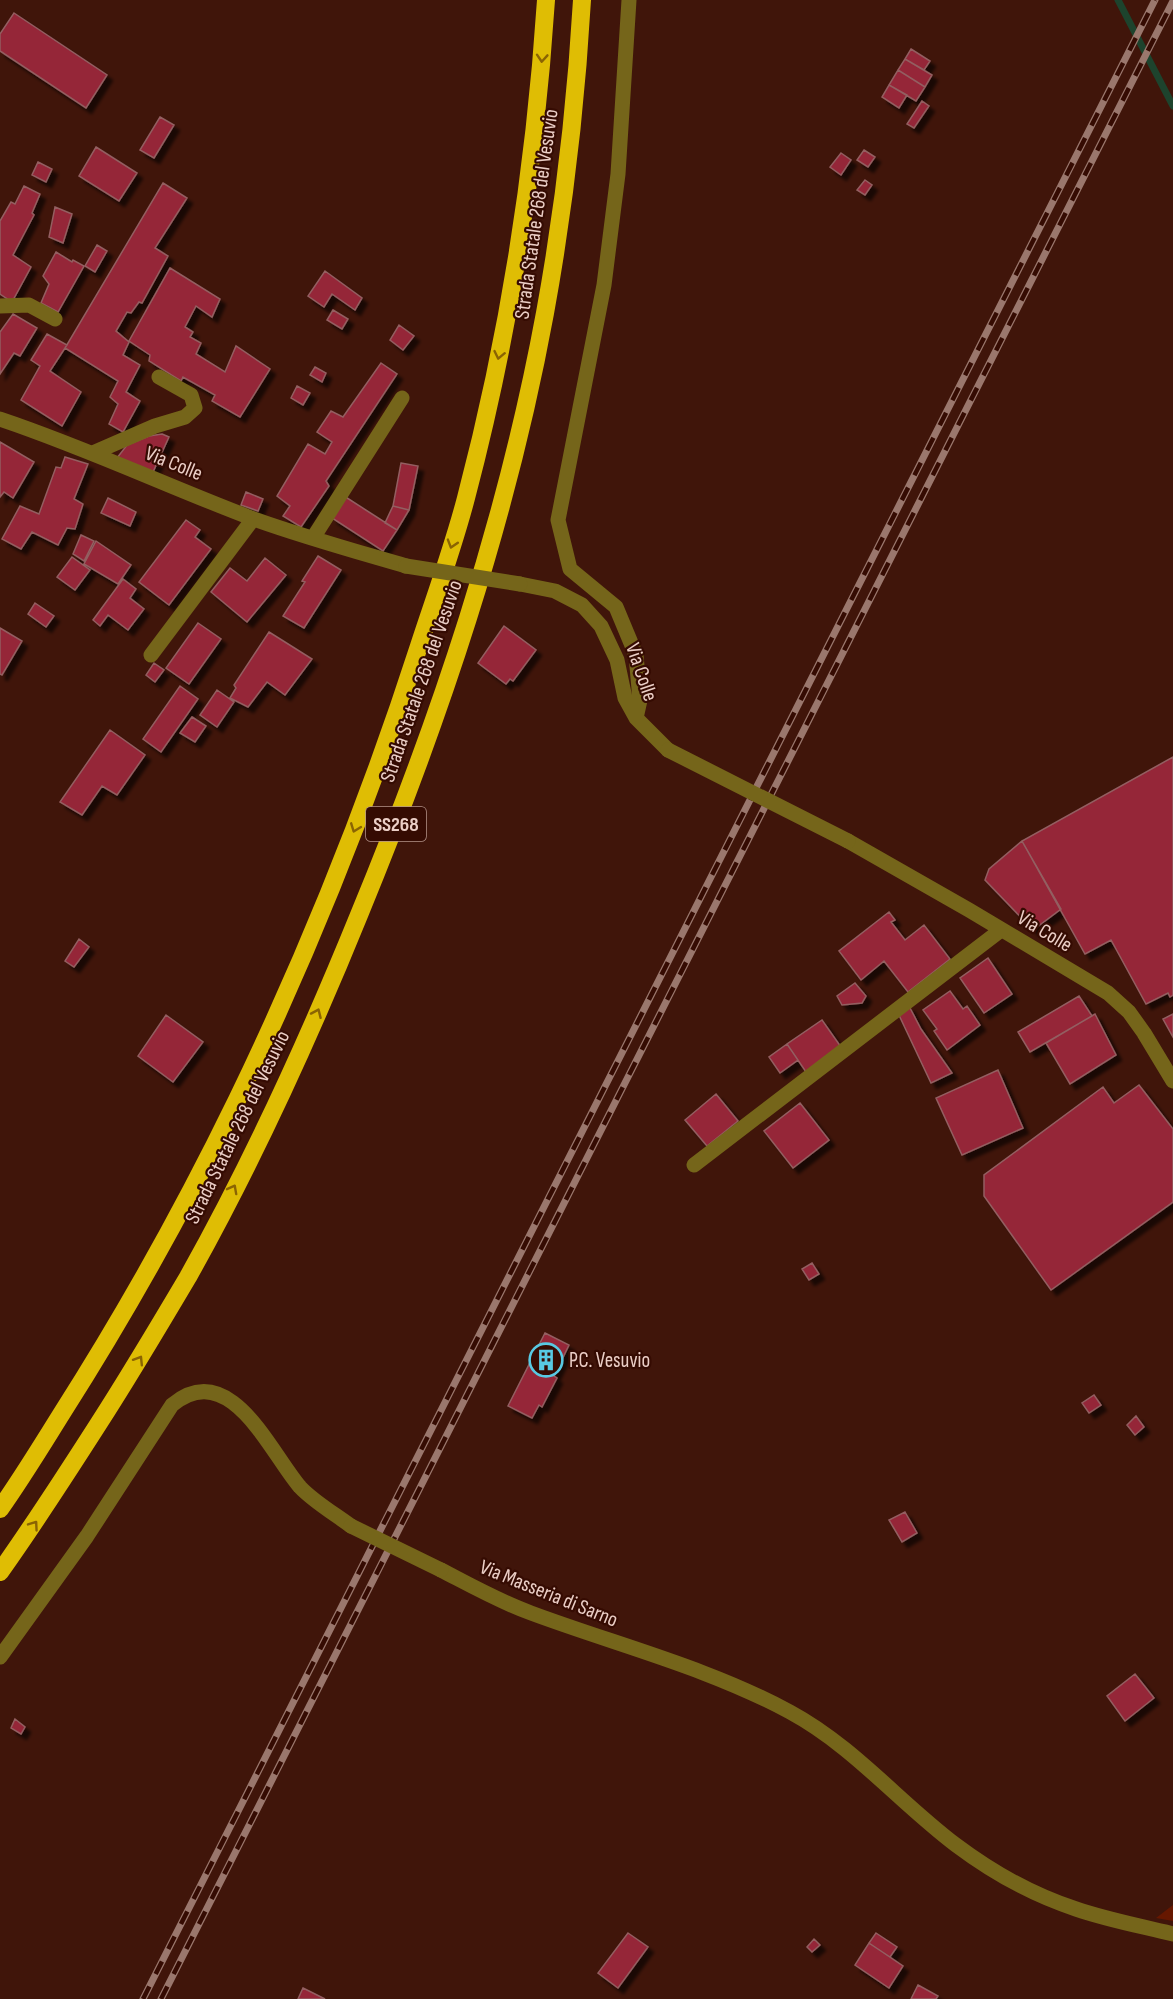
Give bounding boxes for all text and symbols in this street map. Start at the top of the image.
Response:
one-way arrow [536,54,549,63]
street label: Strada Statale 268 del Vesuvio [509,107,564,321]
one-way arrow [493,350,506,360]
street label: Via Colle [141,441,206,486]
one-way arrow [447,538,459,549]
street label: Strada Statale 268 del Vesuvio [375,577,468,785]
street label: Via Colle [620,640,663,704]
road number: SS268 [366,807,426,841]
one-way arrow [350,822,362,833]
street label: Via Colle [1013,905,1077,958]
one-way arrow [310,1009,322,1020]
street label: Strada Statale 268 del Vesuvio [180,1026,295,1228]
one-way arrow [226,1185,238,1196]
building icon: P.C. Vesuvio [528,1342,564,1378]
place label: P.C. Vesuvio [569,1348,650,1373]
one-way arrow [131,1356,143,1366]
one-way arrow [27,1520,38,1531]
street label: Via Masseria di Sarno [476,1554,622,1633]

